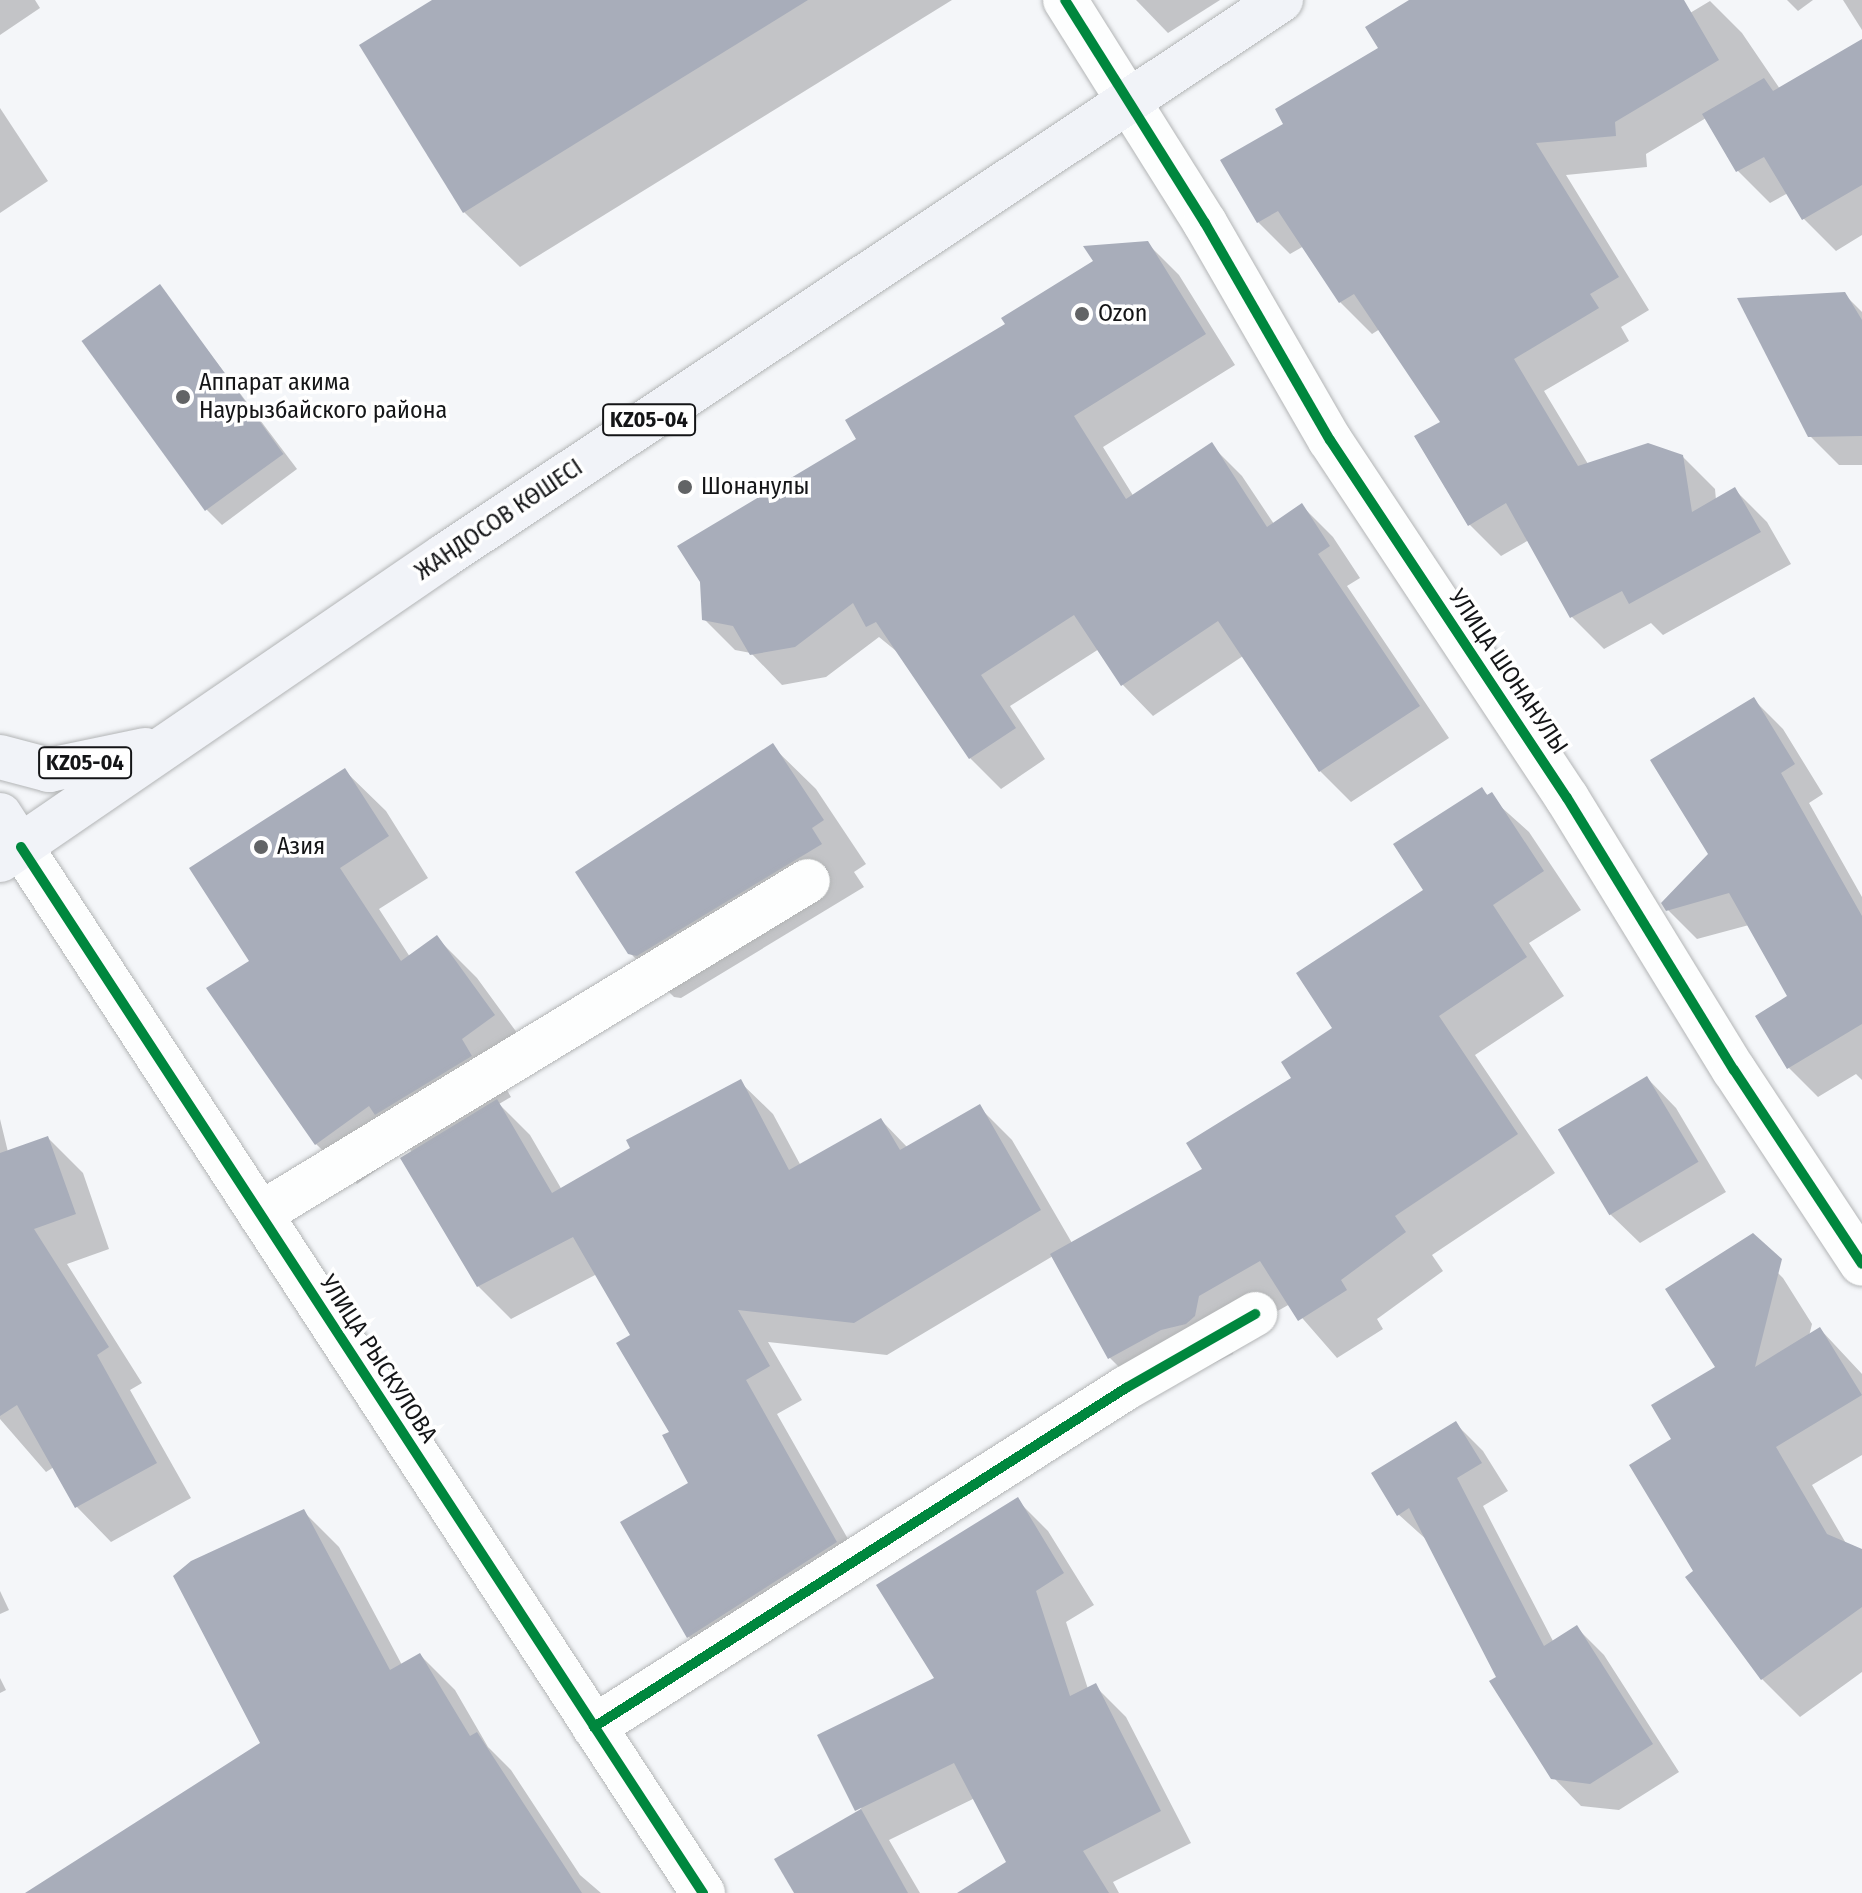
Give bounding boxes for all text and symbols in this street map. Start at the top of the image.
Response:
place label: Ozon [1098,300,1147,328]
marker: Ozon [1073,305,1091,323]
place label: Аппарат акима Наурызбайского района [199,369,447,425]
marker: Аппарат акима Наурызбайского района [174,388,192,406]
road number: KZ05-04 [601,402,697,438]
street label: ЖАНДОСОВ КӨШЕСІ [410,453,588,587]
place label: Шонанулы [701,473,809,501]
marker: Шонанулы [676,478,694,496]
street label: УЛИЦА ШОНАНУЛЫ [1442,584,1574,760]
road number: KZ05-04 [37,745,133,781]
place label: Азия [277,833,325,861]
marker: Азия [252,838,270,856]
street label: УЛИЦА РЫСКУЛОВА [313,1270,443,1448]

